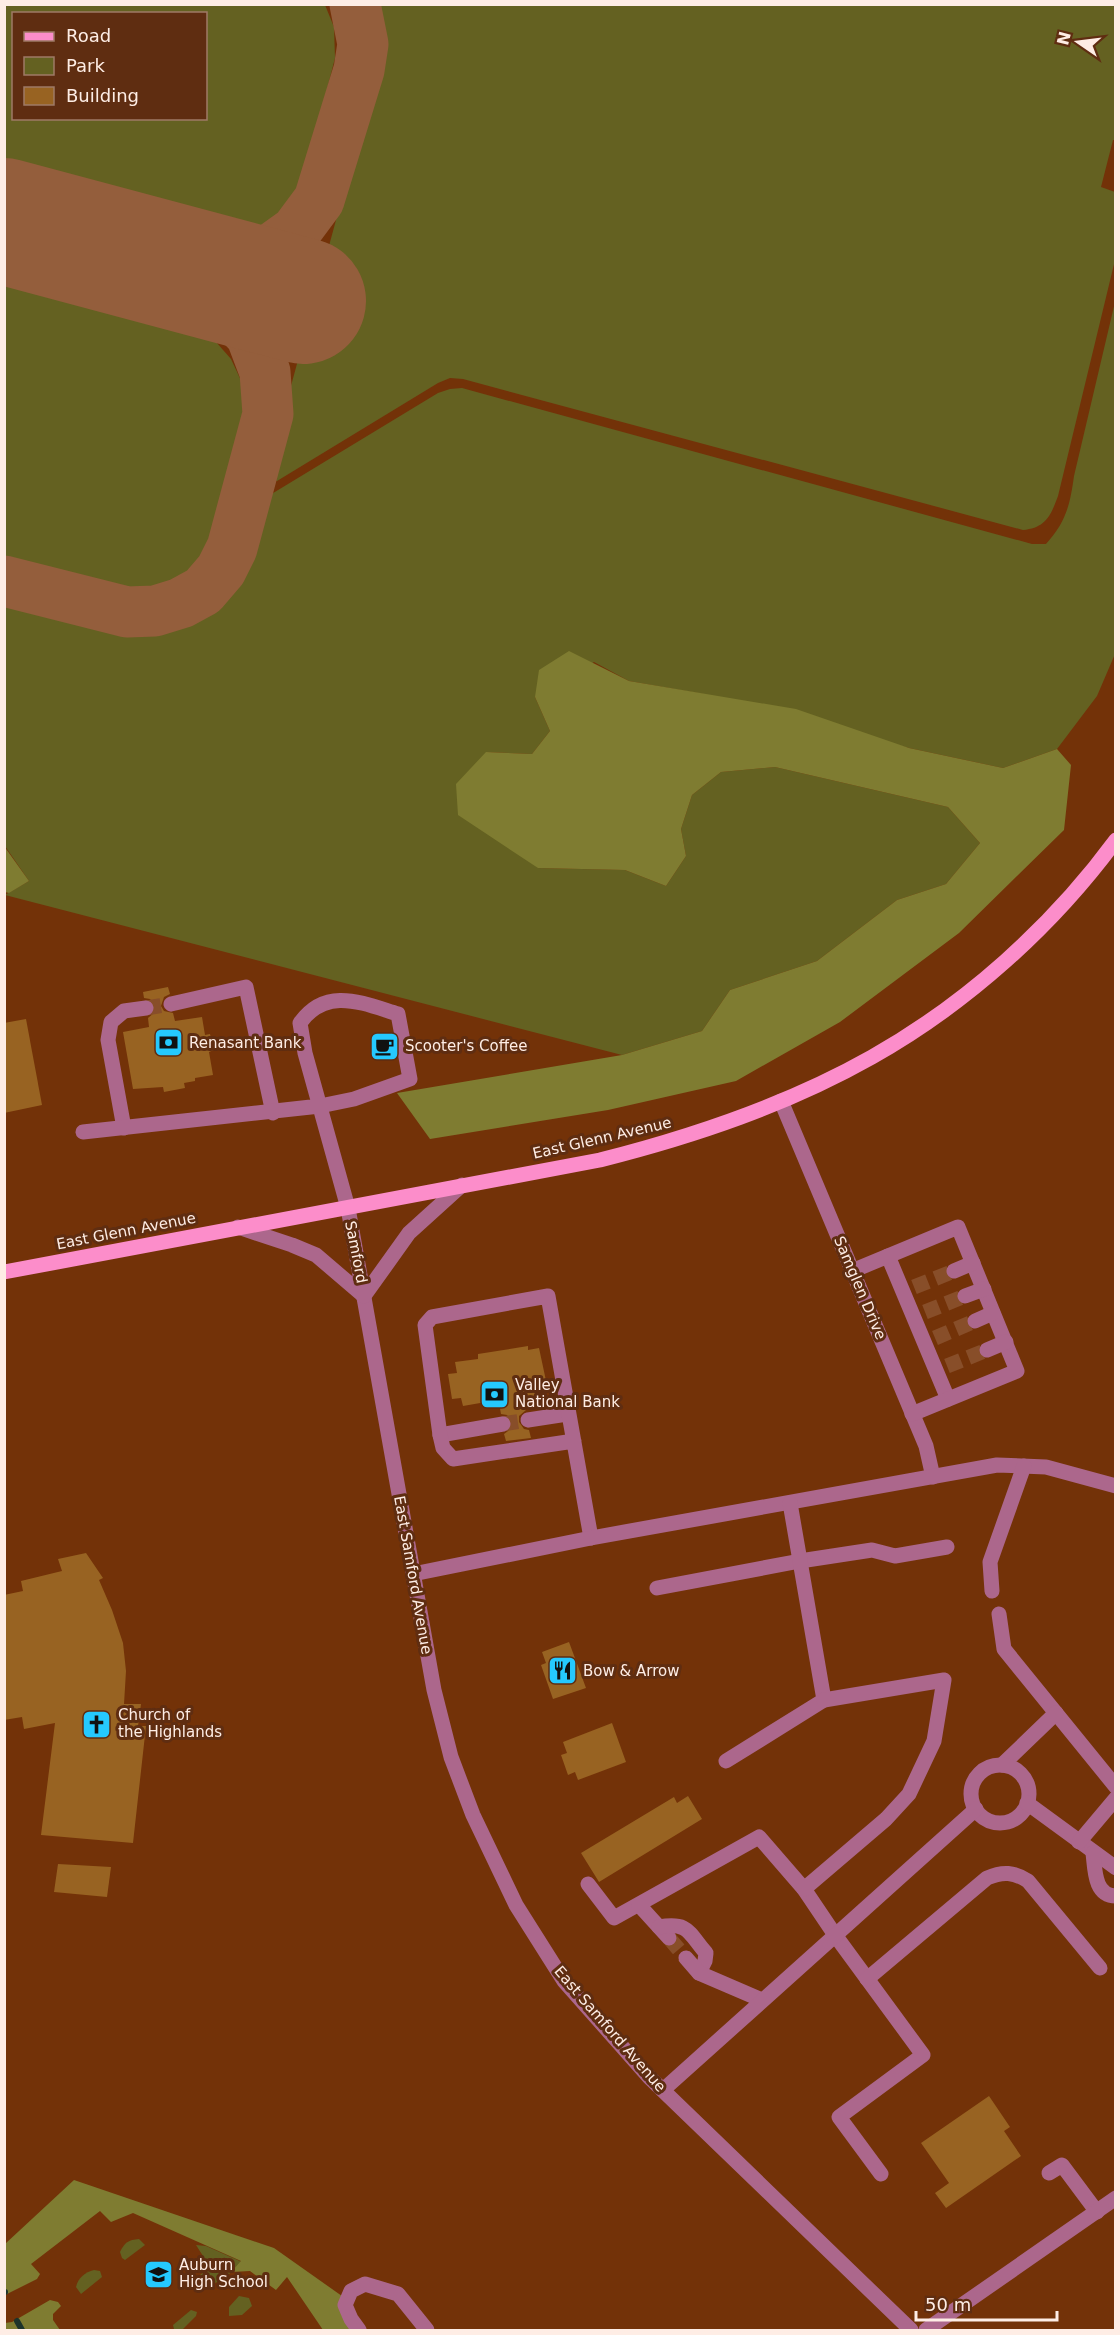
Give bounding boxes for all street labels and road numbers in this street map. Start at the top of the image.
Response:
street label: East Glenn Avenue [531,1113,673,1163]
street label: East Glenn Avenue [55,1209,197,1253]
street label: Samford [341,1219,371,1285]
street label: Samglen Drive [830,1234,890,1342]
street label: East Samford Avenue [390,1494,436,1656]
street label: East Samford Avenue [550,1962,670,2096]

